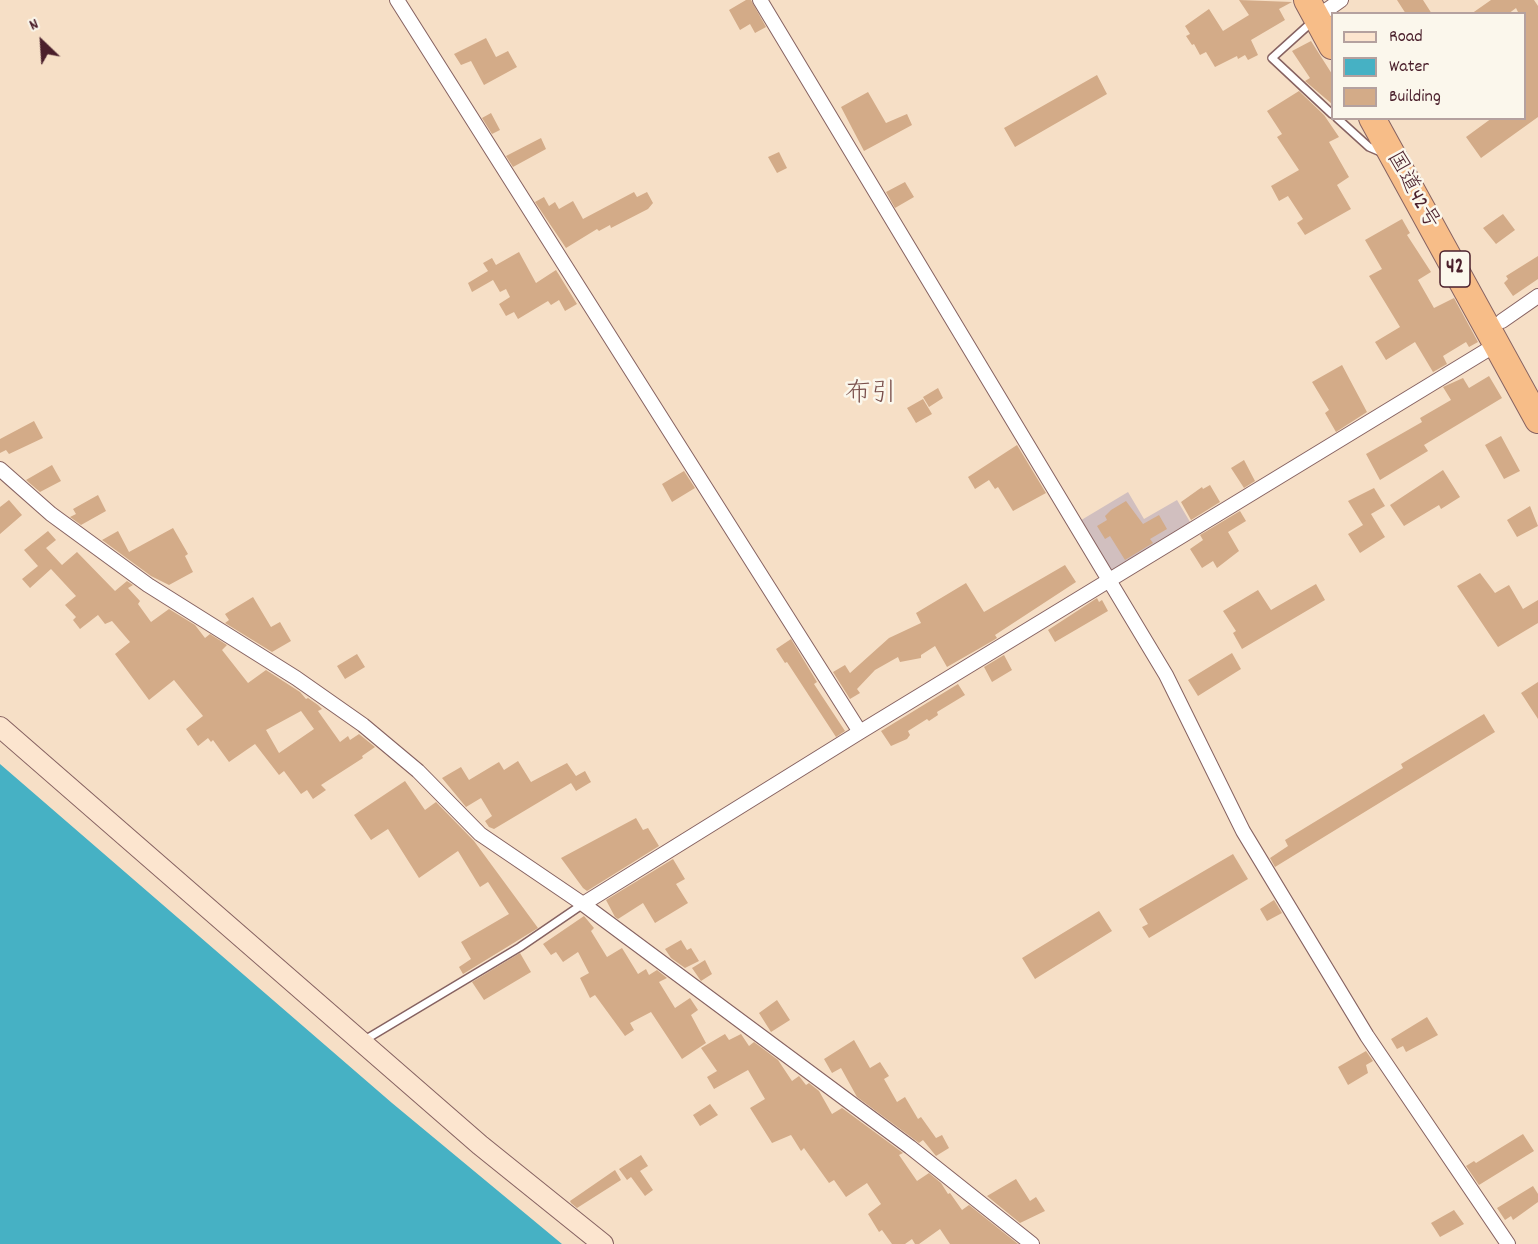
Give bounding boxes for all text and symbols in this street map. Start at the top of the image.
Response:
north arrow [12,12,72,72]
legend [1331,12,1526,120]
text: N [26,13,43,37]
text: Road [1389,25,1423,50]
text: Water [1389,55,1429,80]
text: Building [1389,85,1441,110]
street label: 国道42号 [1379,148,1443,234]
road number: 42 [1440,251,1470,287]
district label: 布引 [845,380,897,412]

